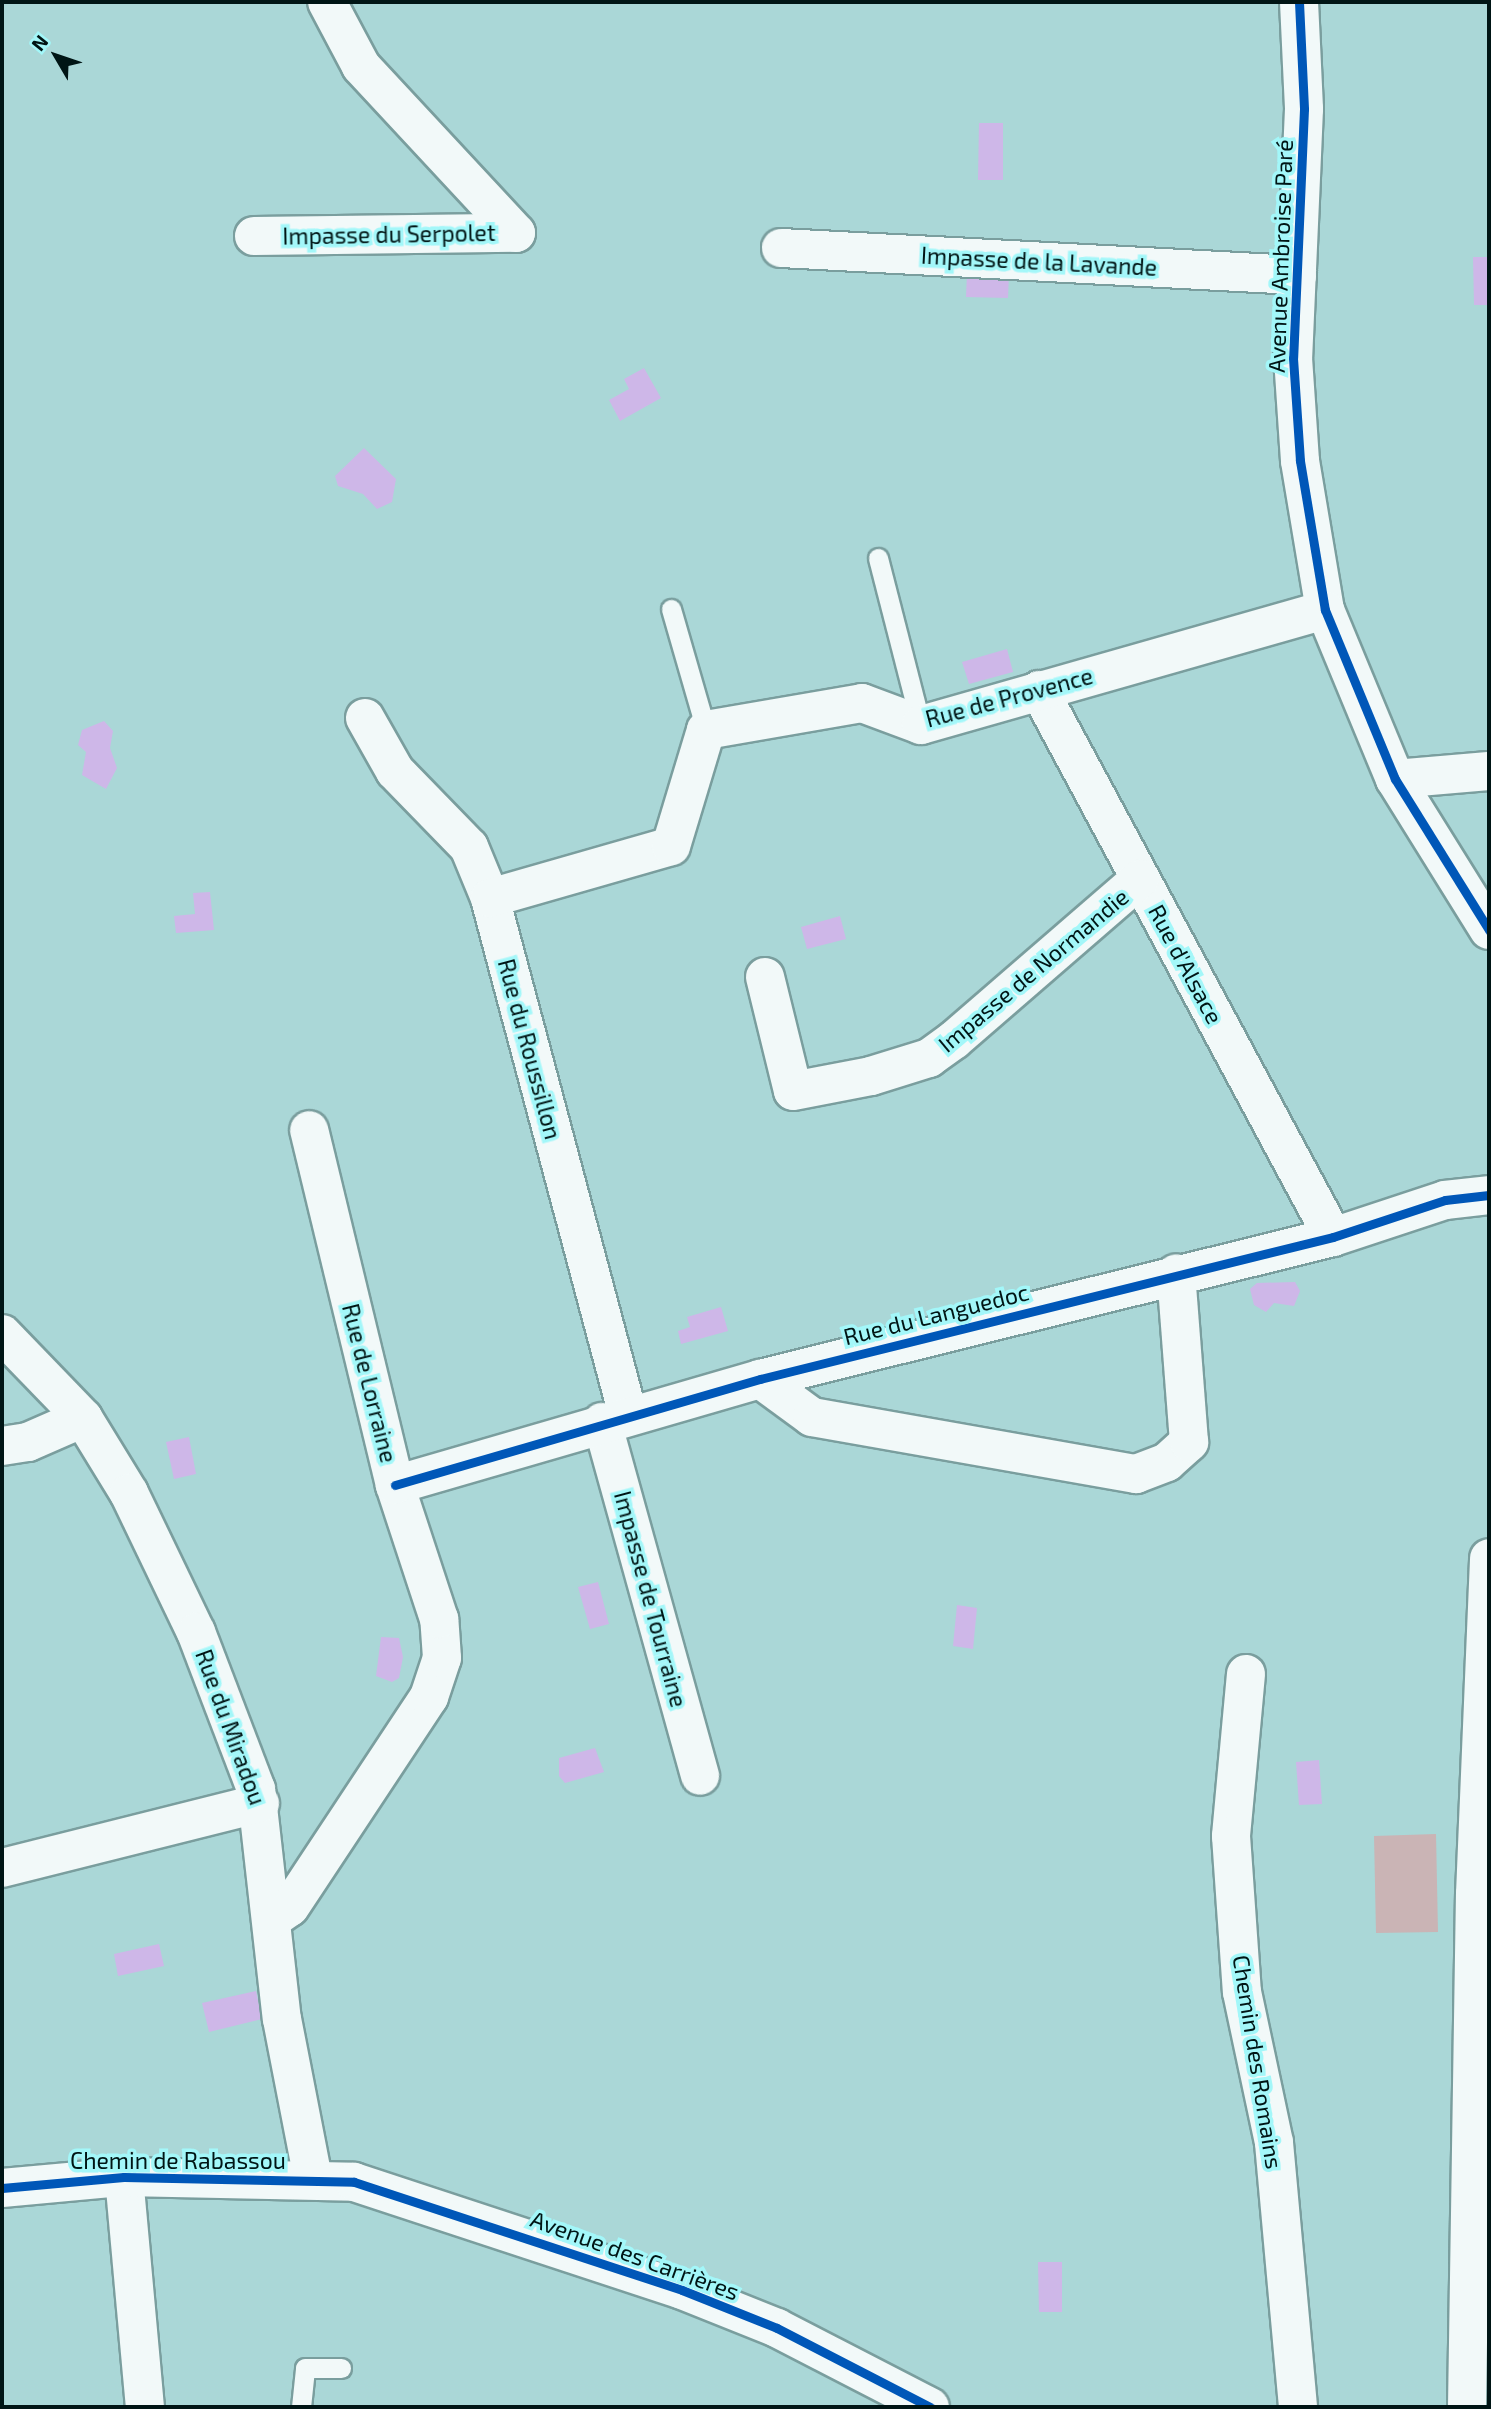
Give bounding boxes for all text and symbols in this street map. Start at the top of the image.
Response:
north arrow [21,21,91,91]
text: N [26,30,53,55]
street label: Avenue Ambroise Paré [1262,139,1298,373]
street label: Impasse du Serpolet [282,218,496,250]
street label: Impasse de la Lavande [920,241,1158,281]
street label: Rue de Provence [922,661,1096,733]
street label: Impasse de Normandie [932,882,1134,1058]
street label: Rue d'Alsace [1143,900,1229,1028]
street label: Rue du Roussillon [493,956,567,1142]
street label: Rue du Languedoc [841,1278,1031,1350]
street label: Rue de Lorraine [337,1301,403,1465]
street label: Impasse de Tourraine [609,1488,693,1710]
street label: Rue du Miradou [190,1646,272,1808]
street label: Chemin des Romains [1227,1953,1289,2171]
street label: Chemin de Rabassou [70,2146,286,2174]
street label: Avenue des Carrières [527,2204,743,2306]

